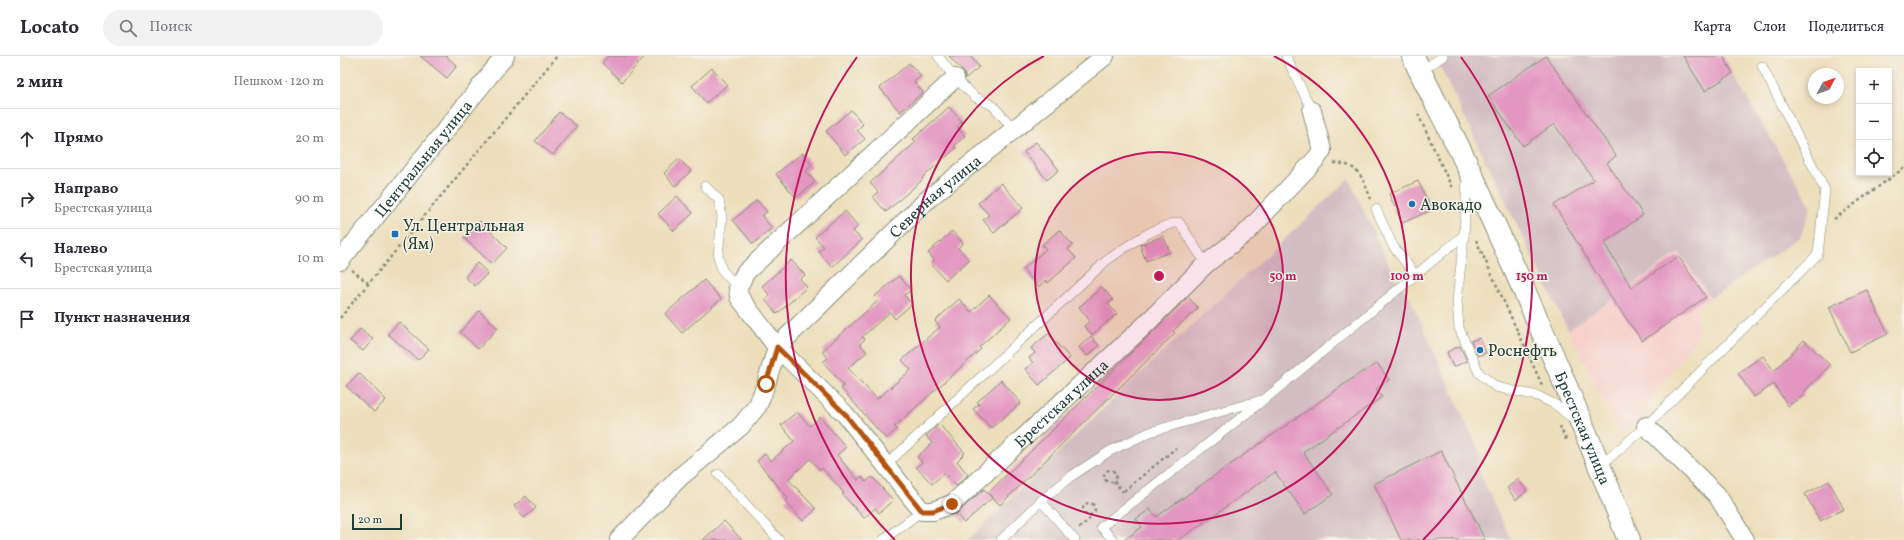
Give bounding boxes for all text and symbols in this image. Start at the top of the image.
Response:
search box [103,10,383,46]
text: Locato [20,15,79,41]
icon: search [117,17,139,39]
text: Поиск [149,17,192,38]
text: Карта [1693,18,1731,37]
text: Слои [1753,18,1786,37]
text: Поделиться [1808,18,1884,37]
north arrow [1808,68,1844,104]
map controls [1856,68,1892,176]
button: + [1856,68,1892,104]
text: 2 мин [16,71,63,94]
text: Пешком · 120 m [233,73,324,91]
street label: Центральная улица [370,96,478,223]
button: − [1856,104,1892,140]
icon: ahead [16,128,38,150]
text: Прямо [54,128,103,149]
text: 20 m [295,130,324,148]
button: locate [1856,140,1892,176]
street label: Северная улица [885,151,987,244]
text: Направо [54,179,118,200]
icon: right [16,188,38,210]
text: 90 m [295,190,324,208]
place label: Авокадо [1420,195,1482,217]
marker: Авокадо [1407,199,1417,209]
text: Брестская улица [54,200,152,218]
place label: Ул. Центральная (Ям) [403,216,524,256]
marker: Ул. Центральная (Ям) [390,229,400,239]
text: Налево [54,239,108,260]
icon: left [16,248,38,270]
text: 10 m [297,250,324,268]
text: Брестская улица [54,260,152,278]
centre of rings [1152,269,1166,283]
text: 50 m [1269,269,1297,285]
text: 100 m [1390,269,1424,285]
text: 150 m [1516,269,1548,285]
icon: arrive [16,308,38,330]
text: Пункт назначения [54,308,190,329]
place label: Роснефть [1488,341,1557,363]
marker: Роснефть [1475,345,1485,355]
street label: Брестская улица [1010,355,1114,454]
street label: Брестская улица [1548,368,1615,489]
route start [757,375,775,393]
route end [943,495,961,513]
scale bar [352,512,402,531]
text: 20 m [358,513,382,528]

